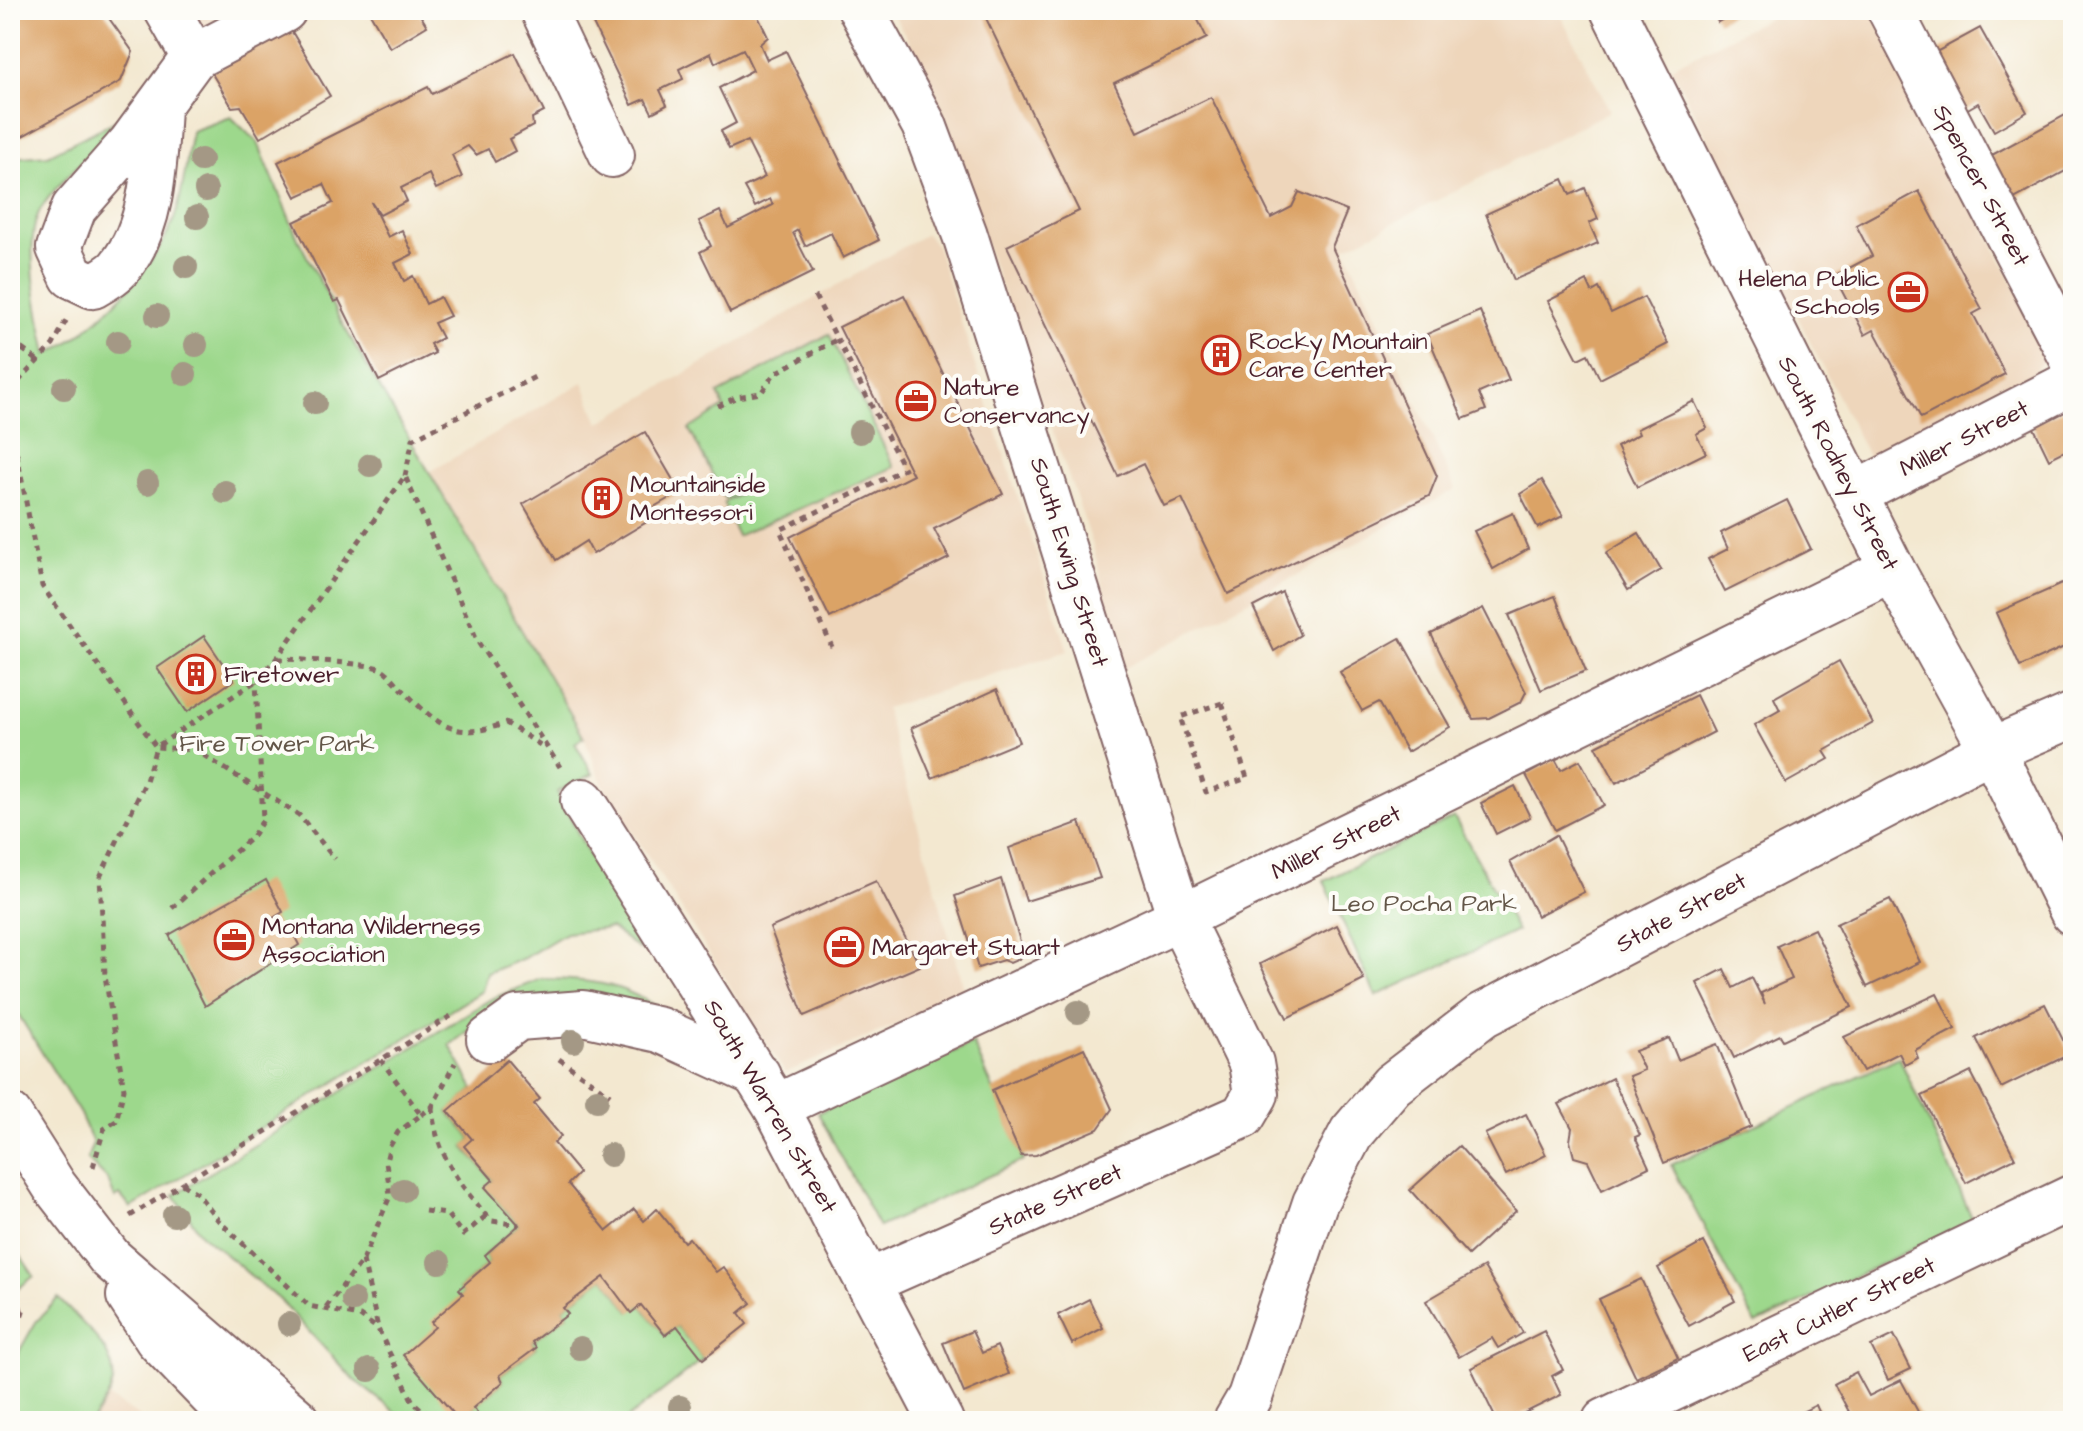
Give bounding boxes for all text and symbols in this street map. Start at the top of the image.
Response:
street label: Spencer Street [1924,99,2038,273]
place label: Helena Public Schools [1738,262,1880,324]
office icon: Helena Public Schools [1887,271,1929,313]
place label: Rocky Mountain Care Center [1249,325,1427,387]
building icon: Rocky Mountain Care Center [1200,334,1242,376]
street label: South Rodney Street [1768,350,1907,577]
place label: Nature Conservancy [944,371,1090,434]
office icon: Nature Conservancy [895,380,937,422]
street label: Miller Street [1894,392,2035,486]
street label: South Ewing Street [1020,453,1117,672]
place label: Mountainside Montessori [630,468,766,530]
building icon: Mountainside Montessori [581,477,623,519]
building icon: Firetower [175,653,217,695]
place label: Firetower [224,658,339,692]
park label: Fire Tower Park [179,727,375,761]
street label: Miller Street [1266,797,1407,889]
street label: State Street [1610,864,1753,962]
park label: Leo Pocha Park [1331,887,1517,921]
place label: Montana Wilderness Association [262,910,481,972]
office icon: Montana Wilderness Association [213,919,255,961]
office icon: Margaret Stuart [823,926,865,968]
place label: Margaret Stuart [872,931,1060,966]
street label: South Warren Street [695,993,846,1220]
street label: State Street [983,1155,1128,1245]
street label: East Cutler Street [1737,1248,1942,1371]

